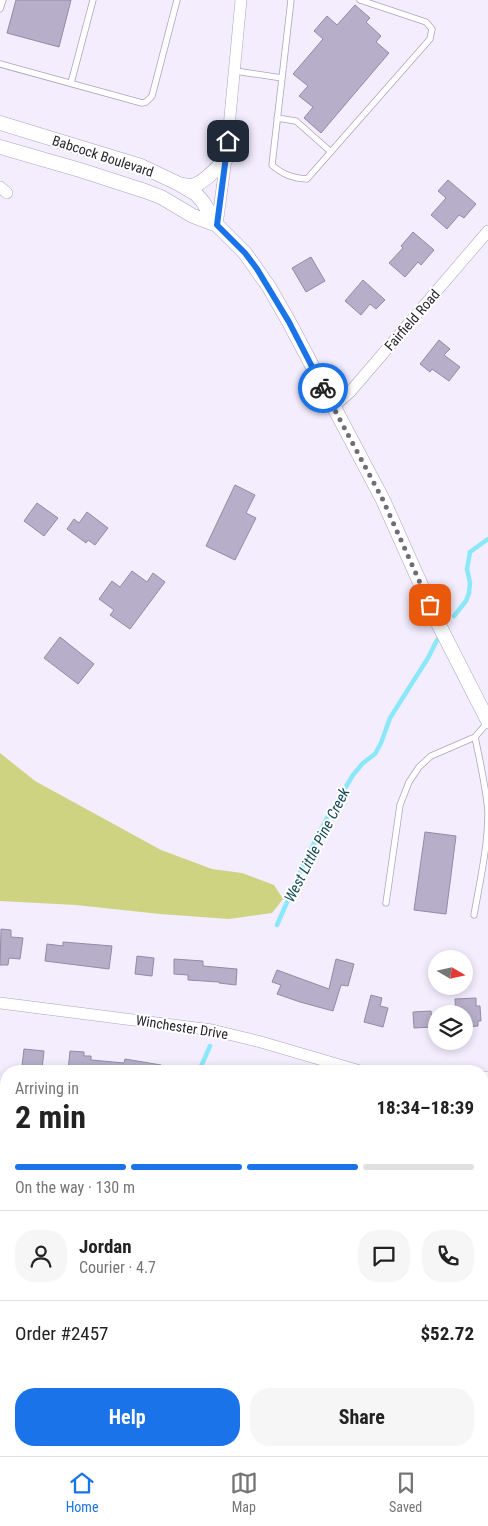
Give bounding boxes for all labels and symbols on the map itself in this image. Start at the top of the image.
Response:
pin [207,120,249,162]
street label: Babcock Boulevard [50,132,156,180]
street label: Fairfield Road [381,286,443,354]
courier [298,363,348,413]
pin [409,584,451,626]
water label: West Little Pine Creek [280,784,354,905]
north arrow [428,950,472,995]
street label: Winchester Drive [135,1012,230,1042]

